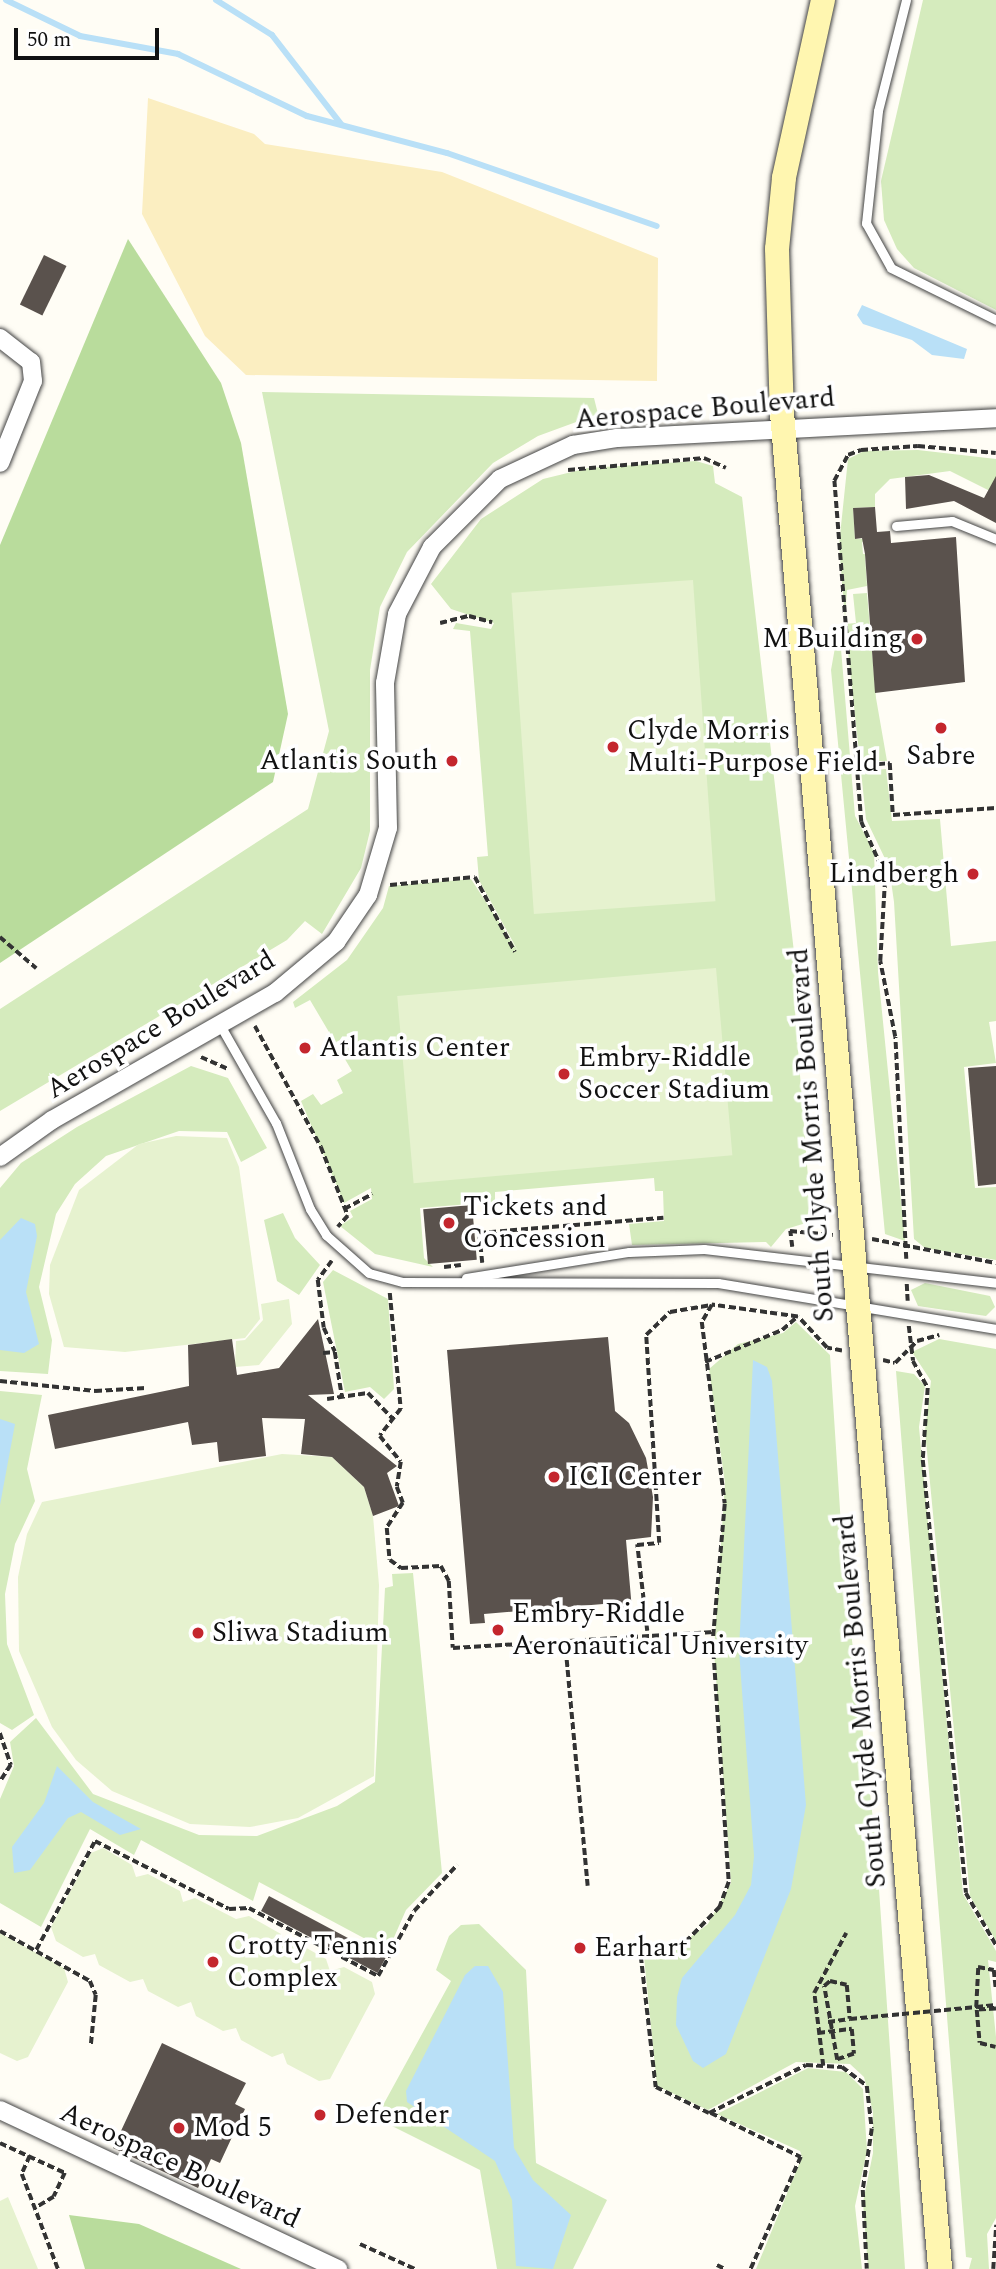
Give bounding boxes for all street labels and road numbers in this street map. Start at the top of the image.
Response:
street label: Aerospace Boulevard [573,381,837,437]
street label: Aerospace Boulevard [40,943,282,1107]
street label: South Clyde Morris Boulevard [782,947,842,1323]
street label: South Clyde Morris Boulevard [828,1513,894,1889]
street label: Aerospace Boulevard [55,2096,305,2236]

